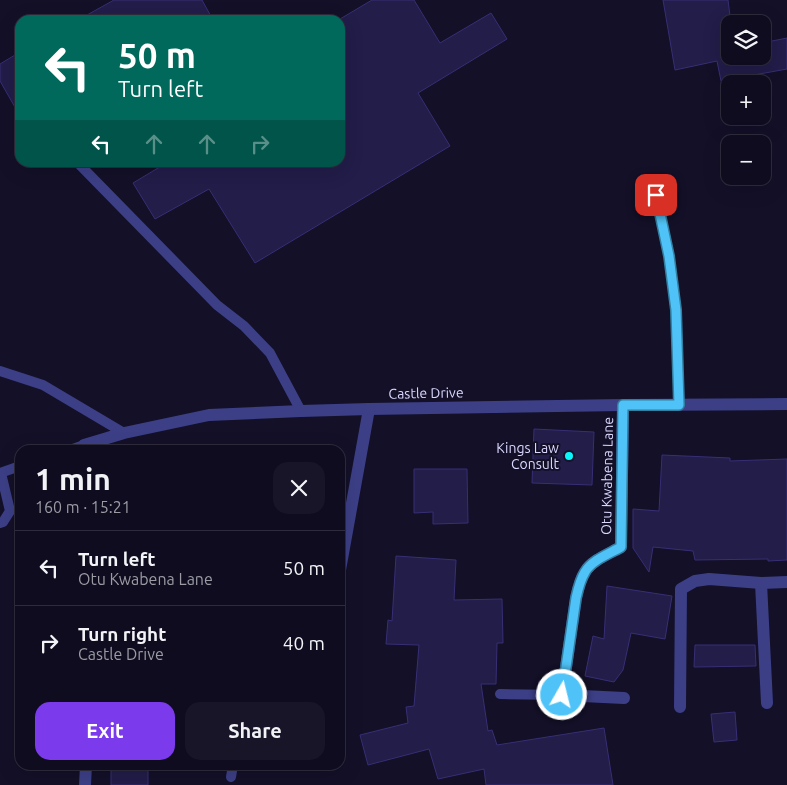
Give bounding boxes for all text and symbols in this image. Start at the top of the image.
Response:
map controls [721,15,771,185]
button: layers [721,15,771,65]
icon: left [35,35,100,100]
text: 50 m [118,35,196,75]
button: + [721,75,771,125]
text: Turn left [118,76,203,101]
icon: left [87,130,115,158]
icon: ahead [140,130,168,158]
icon: ahead [193,130,221,158]
icon: right [246,130,274,158]
button: − [721,135,771,185]
pin [635,174,677,216]
icon: arrive [642,181,670,209]
street label: Castle Drive [388,384,464,402]
street label: Otu Kwabena Lane [598,417,616,535]
place label: Kings Law Consult [496,440,559,472]
marker: Kings Law Consult [563,450,575,462]
text: 1 min [35,462,111,496]
button: close [273,462,325,514]
text: 160 m · 15:21 [35,498,131,516]
text: Turn left [78,548,156,570]
icon: left [35,554,63,582]
text: 50 m [283,557,325,579]
text: Otu Kwabena Lane [78,570,213,588]
text: Turn right [78,623,166,645]
icon: right [35,629,63,657]
text: 40 m [283,632,325,654]
text: Castle Drive [78,645,164,663]
position arrow [535,668,587,720]
button: Exit [35,702,175,760]
button: Share [185,702,325,760]

